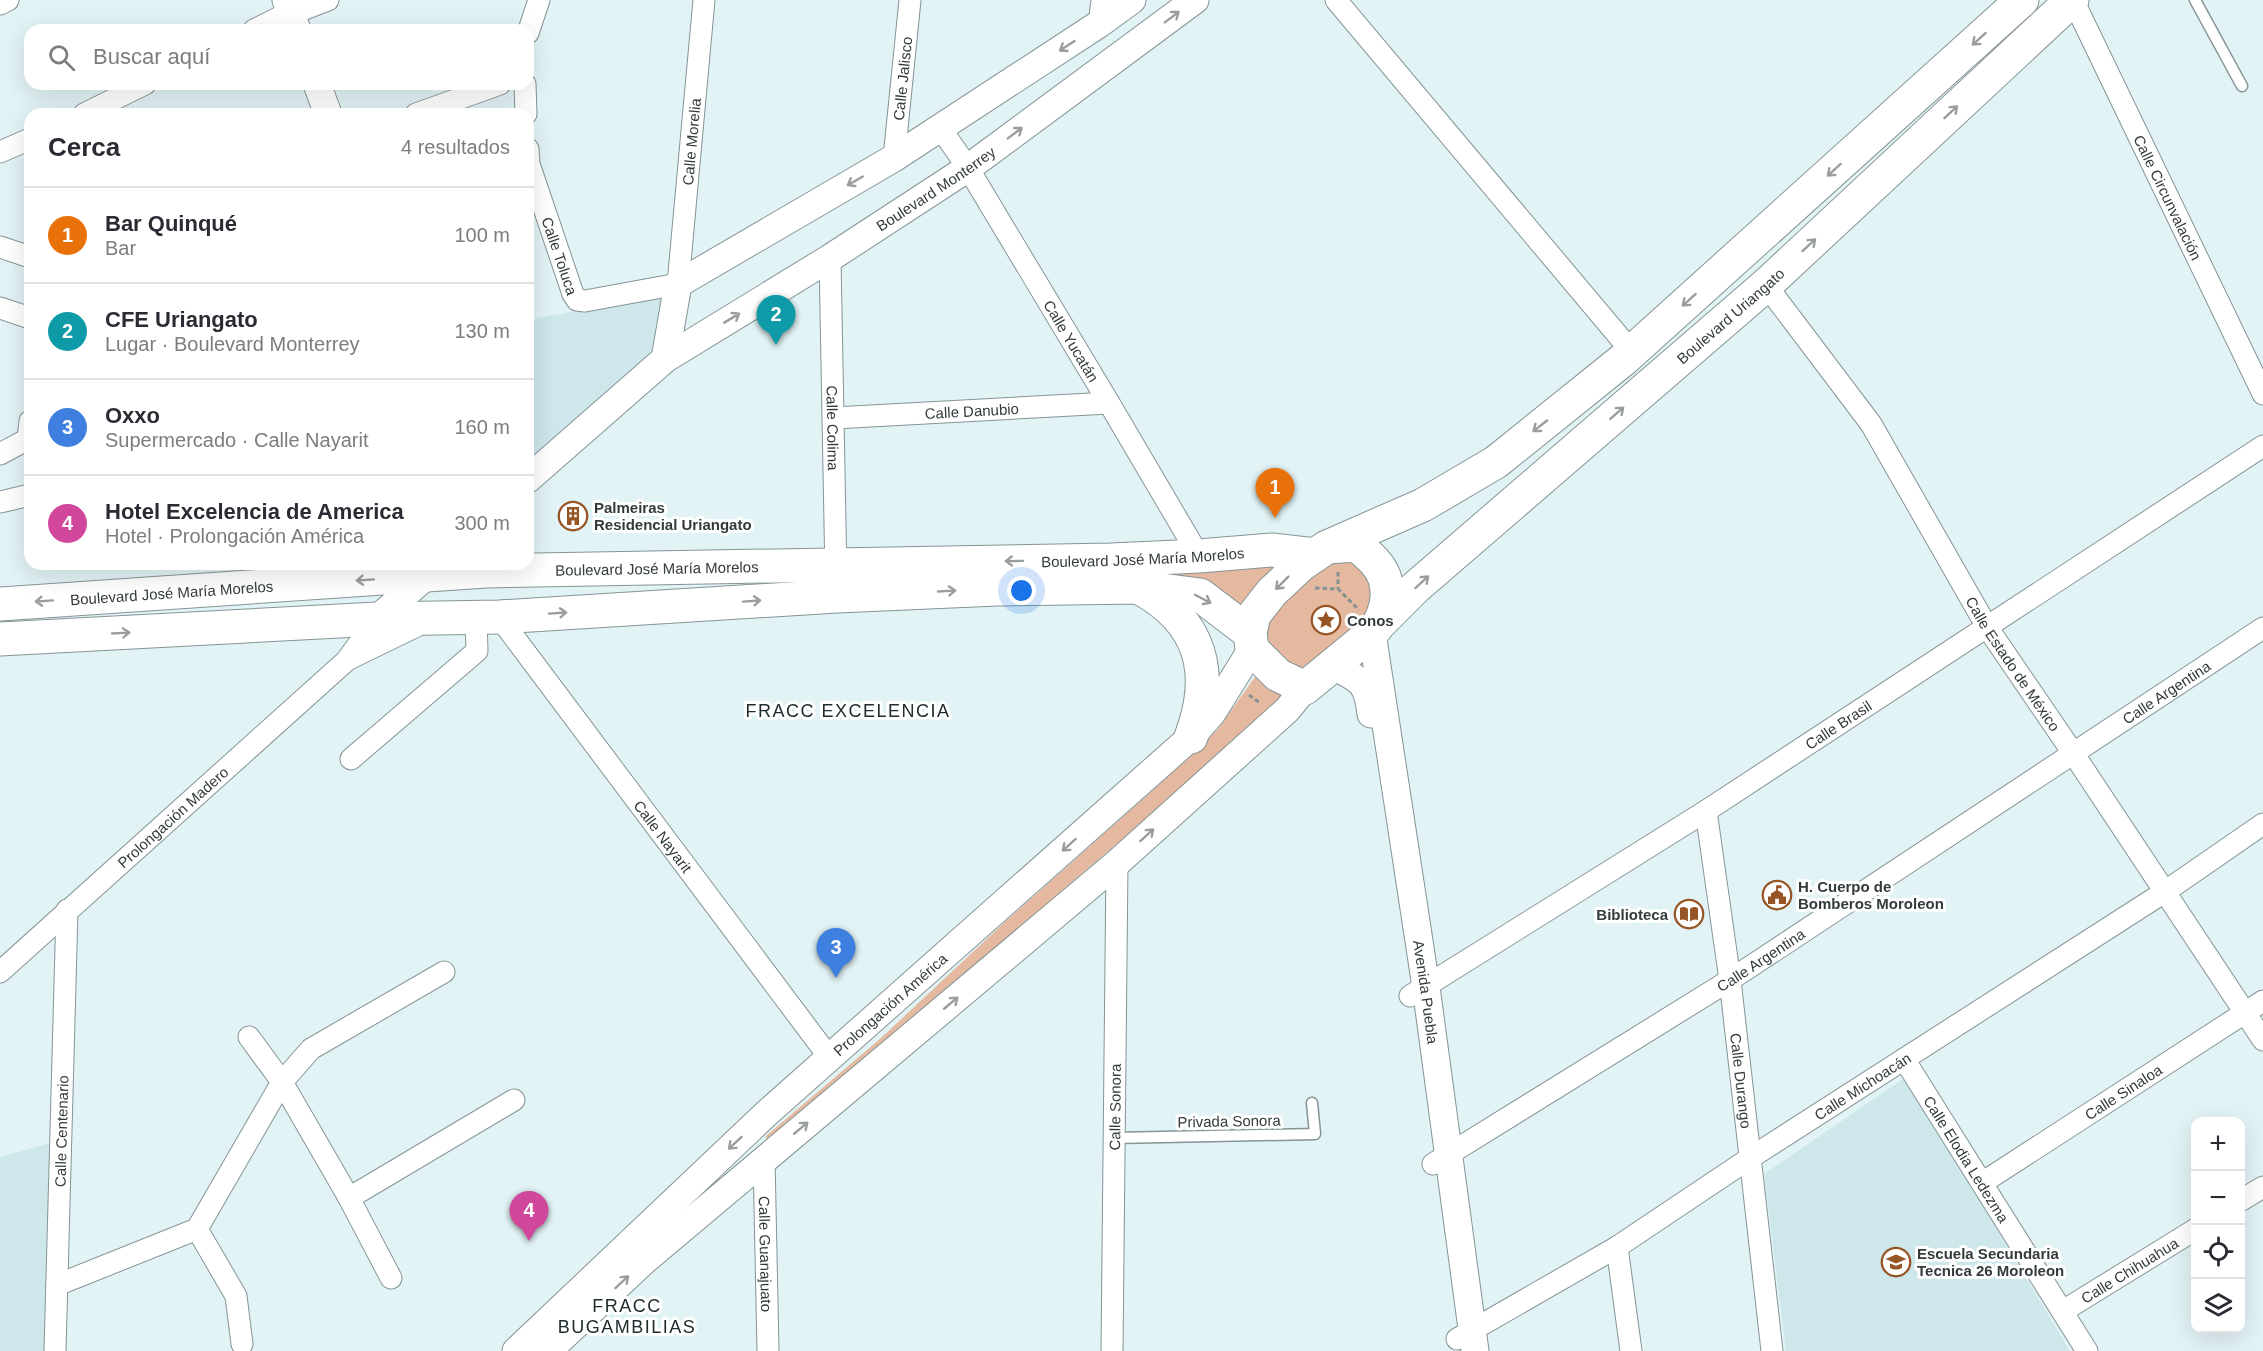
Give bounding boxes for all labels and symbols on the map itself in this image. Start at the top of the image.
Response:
one-way arrow [1163,11,1179,23]
one-way arrow [1972,32,1987,46]
street label: Calle Jalisco [889,36,915,121]
one-way arrow [1058,39,1075,52]
street label: Calle Morelia [679,97,704,186]
one-way arrow [1944,105,1959,119]
one-way arrow [1007,127,1023,140]
street label: Calle Circunvalación [2131,132,2205,263]
street label: Boulevard Monterrey [873,142,999,234]
one-way arrow [1827,163,1842,177]
one-way arrow [847,176,865,187]
street label: Calle Toluca [539,215,581,298]
one-way arrow [1801,238,1816,252]
street label: Boulevard Uriangato [1673,264,1787,367]
one-way arrow [1682,293,1697,307]
pin: 2 [756,296,796,345]
street label: Calle Yucatán [1041,297,1103,385]
one-way arrow [723,311,740,323]
street label: Calle Colima [824,385,843,471]
street label: Calle Danubio [924,399,1019,422]
one-way arrow [1609,406,1624,420]
one-way arrow [1532,420,1548,433]
pin: 1 [1256,468,1294,518]
place label: Palmeiras Residencial Uriangato [594,499,752,533]
building icon: Palmeiras Residencial Uriangato [557,500,589,532]
street label: Boulevard José María Morelos [1041,544,1245,570]
one-way arrow [1005,555,1025,567]
street label: Boulevard José María Morelos [555,558,759,578]
one-way arrow [355,574,375,585]
one-way arrow [1414,575,1429,589]
your location [1007,576,1036,605]
one-way arrow [1274,576,1289,591]
street label: Boulevard José María Morelos [70,577,274,608]
one-way arrow [936,586,956,597]
one-way arrow [1194,593,1211,605]
street label: Calle Estado de México [1963,593,2064,734]
one-way arrow [742,595,762,606]
one-way arrow [35,596,55,607]
place icon: Conos [1310,604,1342,636]
one-way arrow [547,607,567,618]
place label: Conos [1347,612,1394,629]
one-way arrow [111,627,131,638]
street label: Calle Argentina [2119,656,2214,727]
street label: Calle Brasil [1802,697,1875,752]
district label: FRACC EXCELENCIA [745,701,951,721]
street label: Prolongación Madero [114,763,231,871]
street label: Calle Nayarit [631,797,696,876]
one-way arrow [1139,828,1154,842]
one-way arrow [1062,838,1077,852]
place label: H. Cuerpo de Bomberos Moroleon [1798,878,1944,912]
public building icon: H. Cuerpo de Bomberos Moroleon [1761,879,1793,911]
library icon: Biblioteca [1673,898,1705,930]
place label: Biblioteca [1596,906,1669,923]
street label: Calle Argentina [1713,924,1808,995]
pin: 3 [816,928,856,978]
street label: Avenida Puebla [1410,939,1442,1046]
street label: Prolongación América [830,949,951,1059]
one-way arrow [943,996,959,1009]
street label: Calle Durango [1728,1032,1755,1129]
street label: Calle Michoacán [1811,1049,1914,1123]
street label: Calle Sinaloa [2081,1060,2165,1123]
street label: Calle Sonora [1106,1063,1123,1150]
street label: Calle Centenario [51,1075,71,1187]
street label: Calle Elodia Ledezma [1921,1093,2013,1226]
street label: Privada Sonora [1177,1112,1281,1130]
one-way arrow [793,1121,809,1134]
one-way arrow [728,1136,743,1150]
pin: 4 [510,1192,548,1241]
street label: Calle Guanajuato [756,1196,776,1312]
street label: Calle Chihuahua [2078,1233,2182,1306]
place label: Escuela Secundaria Tecnica 26 Moroleon [1917,1245,2064,1279]
school or university icon: Escuela Secundaria Tecnica 26 Moroleon [1880,1246,1912,1278]
one-way arrow [614,1275,629,1289]
district label: FRACC BUGAMBILIAS [558,1296,696,1337]

